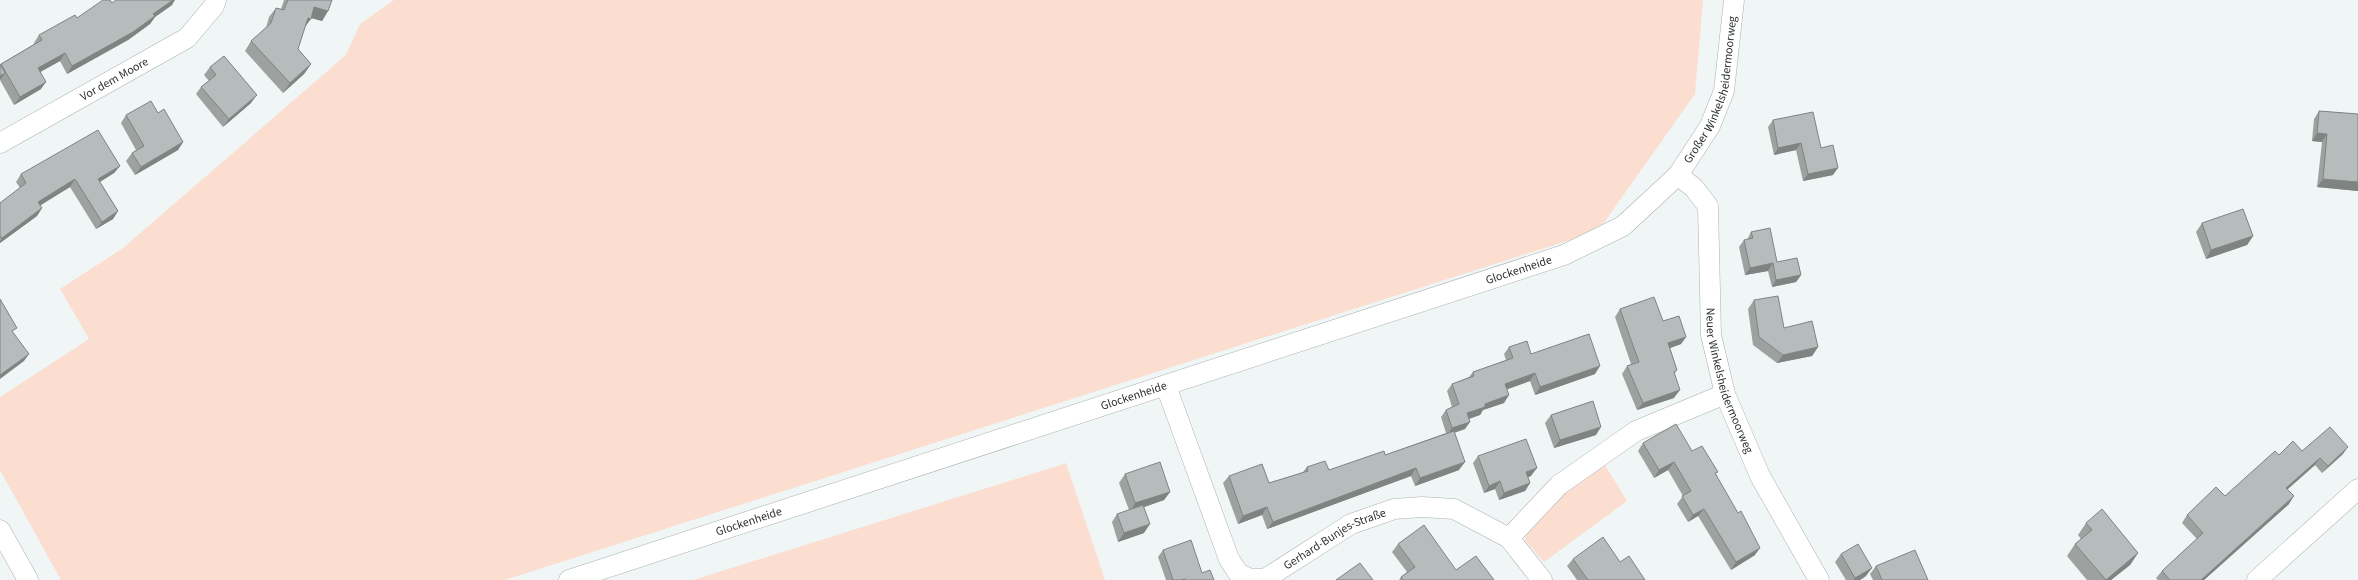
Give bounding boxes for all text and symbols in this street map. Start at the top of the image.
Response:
street label: Großer Winkelsheidermoorweg [1680,15,1741,167]
street label: Vor dem Moore [77,53,152,105]
street label: Glockenheide [1483,252,1554,289]
street label: Neuer Winkelsheidermoorweg [1701,308,1757,456]
street label: Glockenheide [1098,377,1169,415]
street label: Glockenheide [713,503,784,541]
street label: Gerhard-Bunjes-Straße [1280,504,1388,574]

